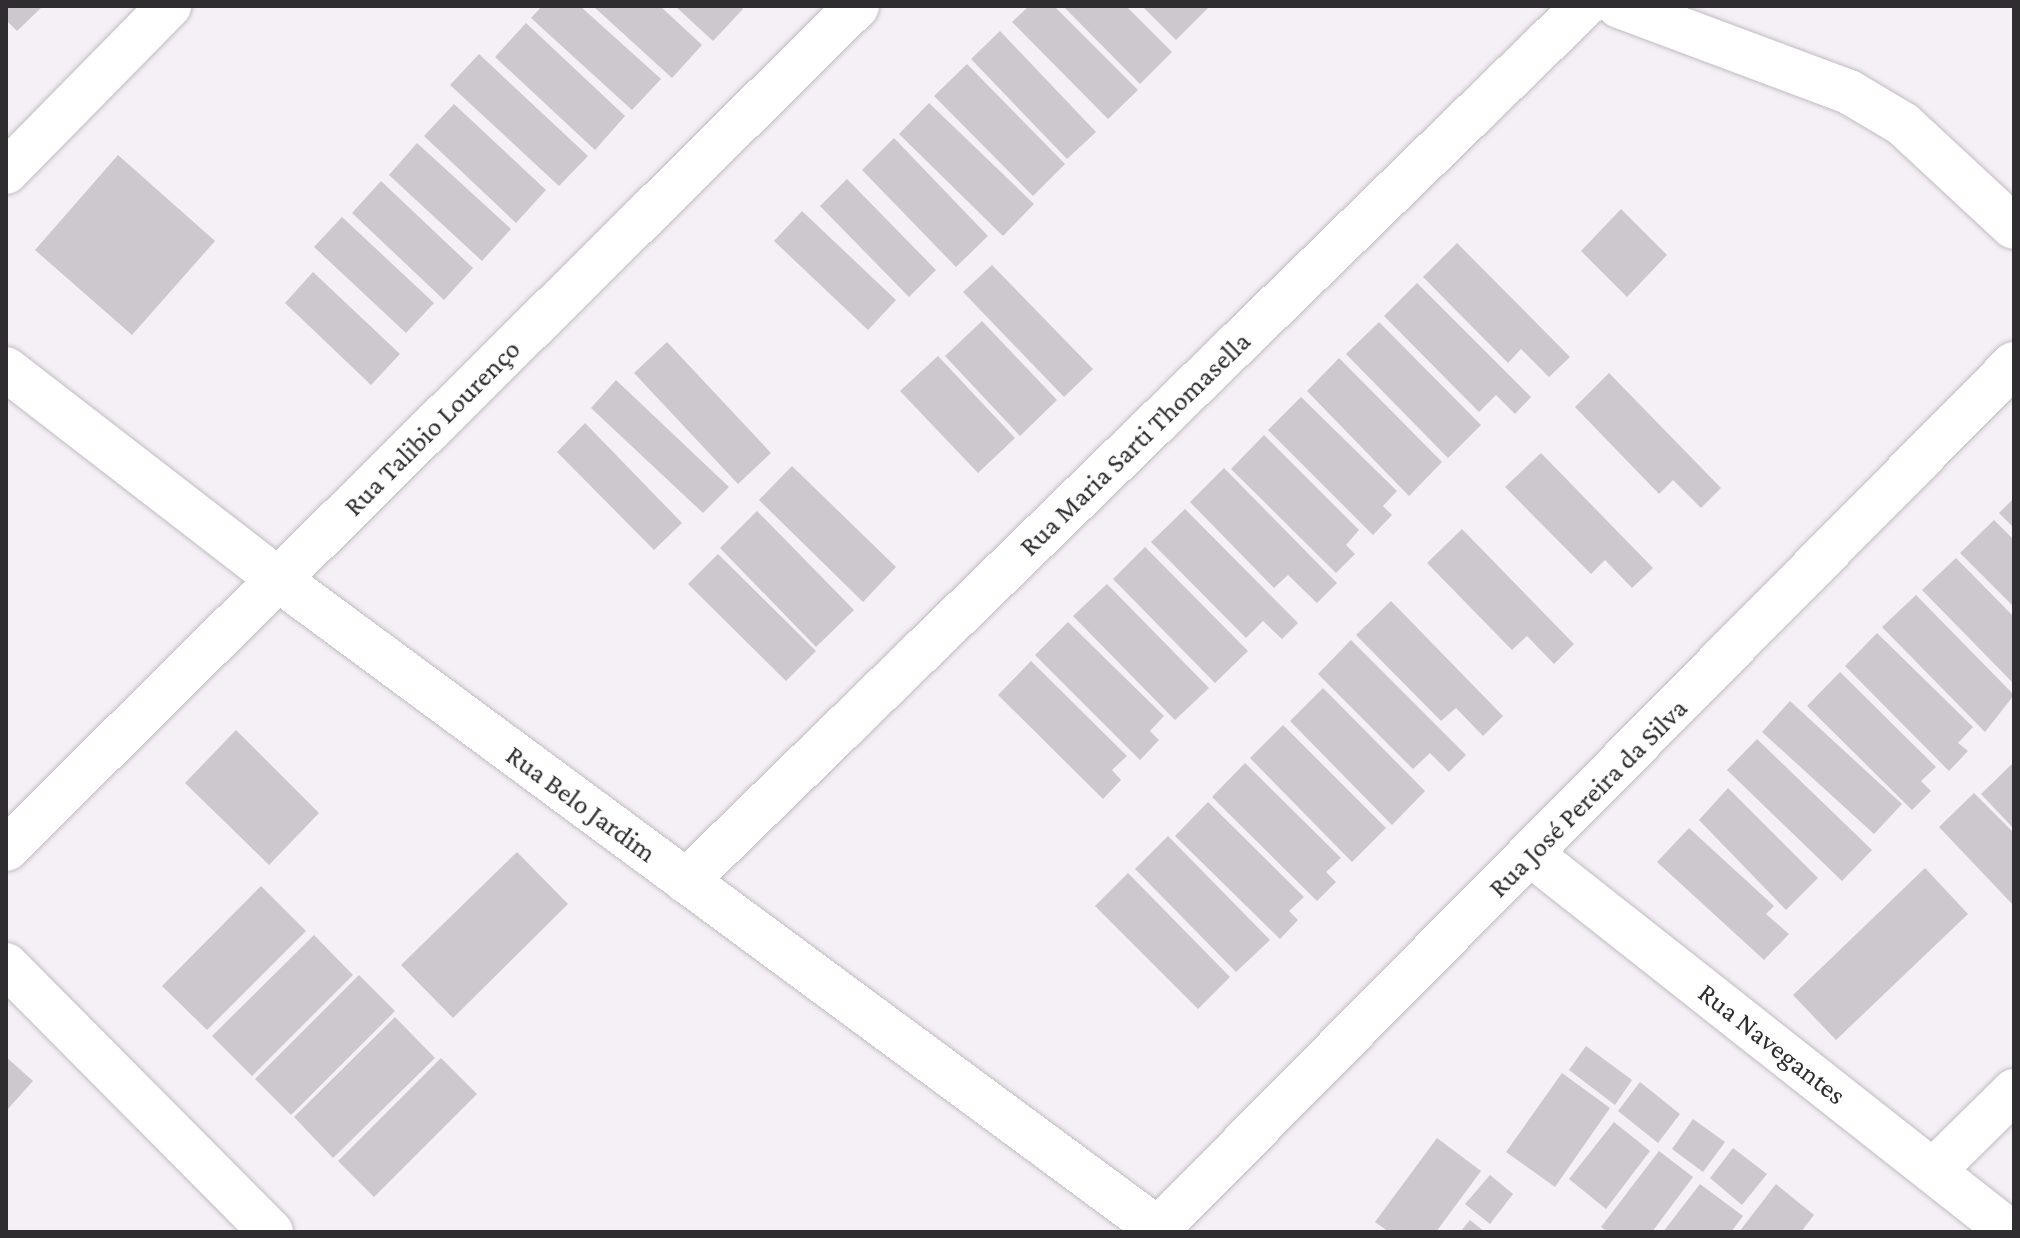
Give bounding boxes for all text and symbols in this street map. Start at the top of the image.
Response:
street label: Rua Maria Sarti Thomasella [1012,325,1258,563]
street label: Rua Talibio Lourenço [337,333,527,523]
street label: Rua José Pereira da Silva [1481,691,1695,905]
street label: Rua Belo Jardim [499,738,663,870]
street label: Rua Navegantes [1692,976,1852,1112]

